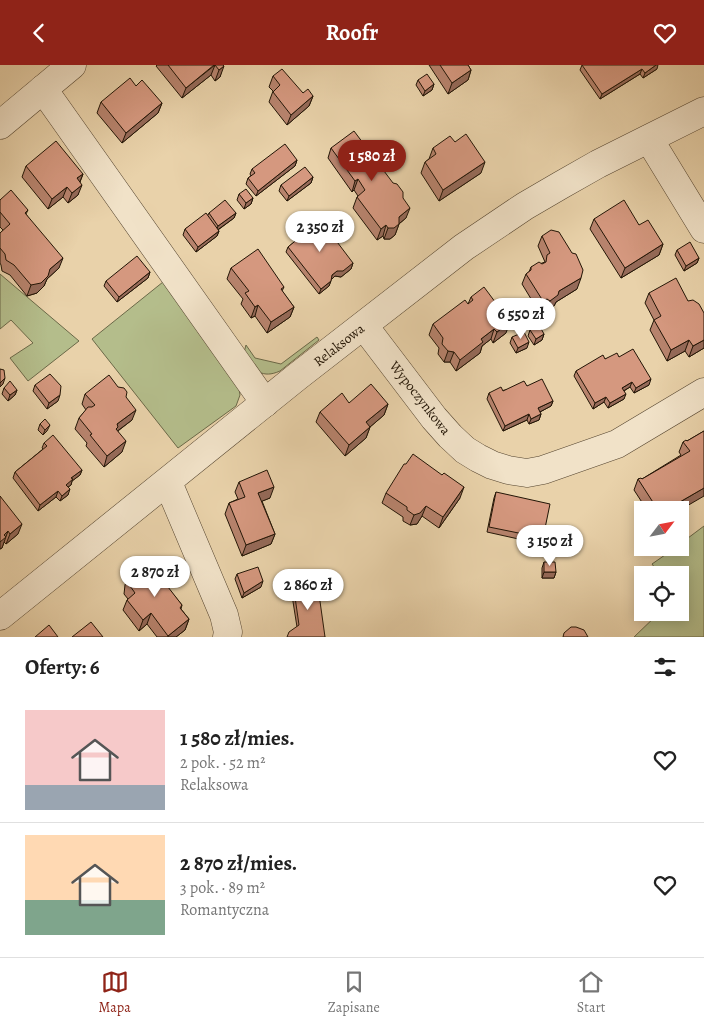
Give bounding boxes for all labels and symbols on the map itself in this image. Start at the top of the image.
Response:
pin: 1 580 zł [320,139,424,182]
pin: 2 350 zł [268,211,372,253]
pin: 6 550 zł [469,297,573,340]
street label: Relaksowa [310,319,369,371]
street label: Wypoczynkowa [384,356,455,439]
north arrow [634,501,689,556]
pin: 3 150 zł [498,525,602,567]
pin: 2 870 zł [103,555,207,598]
pin: 2 860 zł [256,569,360,611]

